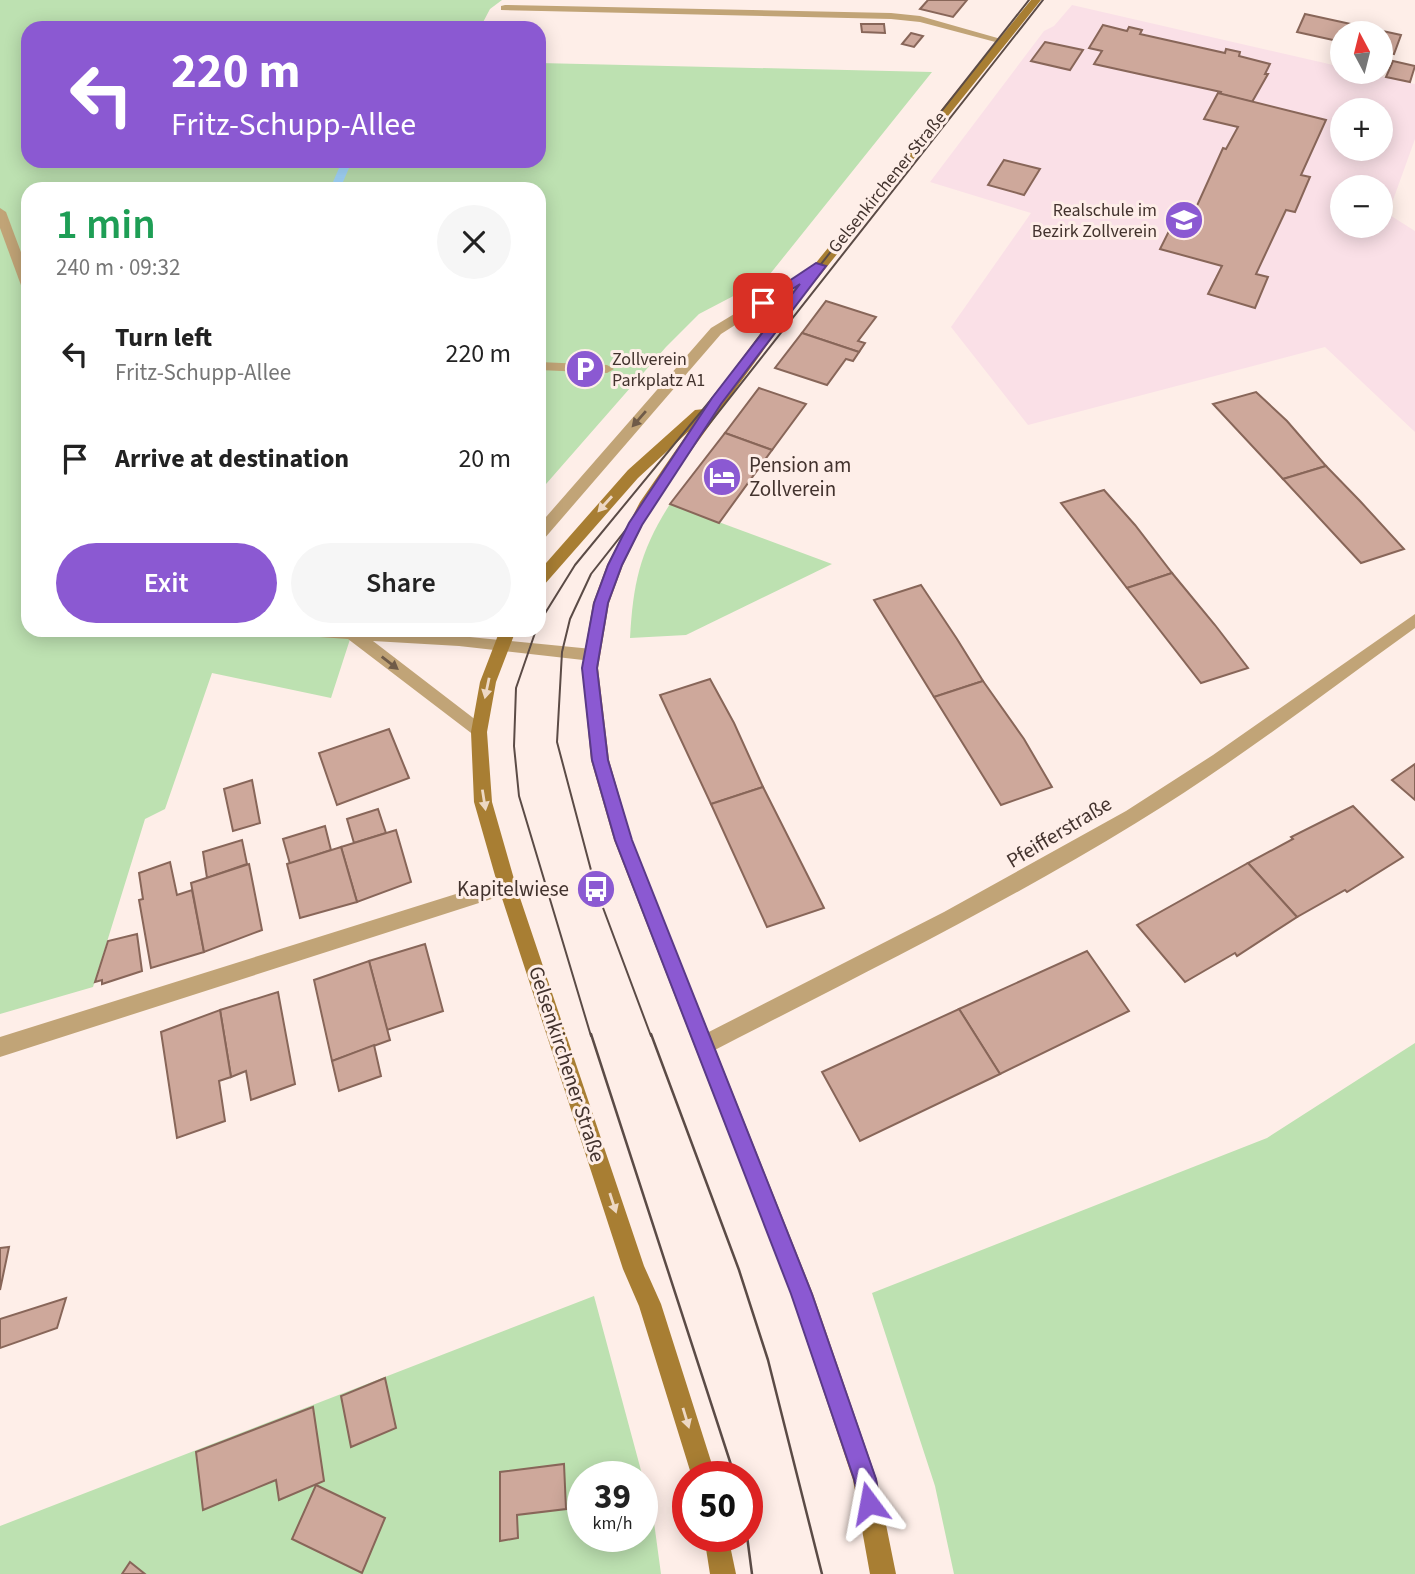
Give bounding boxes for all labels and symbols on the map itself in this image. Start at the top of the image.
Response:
north arrow [1330,21,1393,84]
street label: Gelsenkirchener Straße [822,106,952,258]
place label: Realschule im Bezirk Zollverein [1032,198,1157,244]
school or university icon: Realschule im Bezirk Zollverein [1163,199,1205,241]
pin [733,273,793,333]
place label: Zollverein Parkplatz A1 [612,347,705,393]
parking icon: Zollverein Parkplatz A1 [564,348,606,390]
one-way arrow [631,410,647,428]
place label: Pension am Zollverein [749,450,851,504]
hotel icon: Pension am Zollverein [701,456,743,498]
one-way arrow [597,495,613,512]
one-way arrow [380,656,398,671]
one-way arrow [482,677,493,699]
one-way arrow [479,789,490,811]
street label: Pfeifferstraße [1001,789,1117,875]
bus stop icon: Kapitelwiese [575,868,617,910]
place label: Kapitelwiese [457,874,569,904]
street label: Gelsenkirchener Straße [521,962,613,1166]
one-way arrow [608,1193,619,1214]
one-way arrow [681,1408,691,1429]
speed limit sign: 50 [672,1461,763,1552]
position arrow [832,1466,906,1540]

